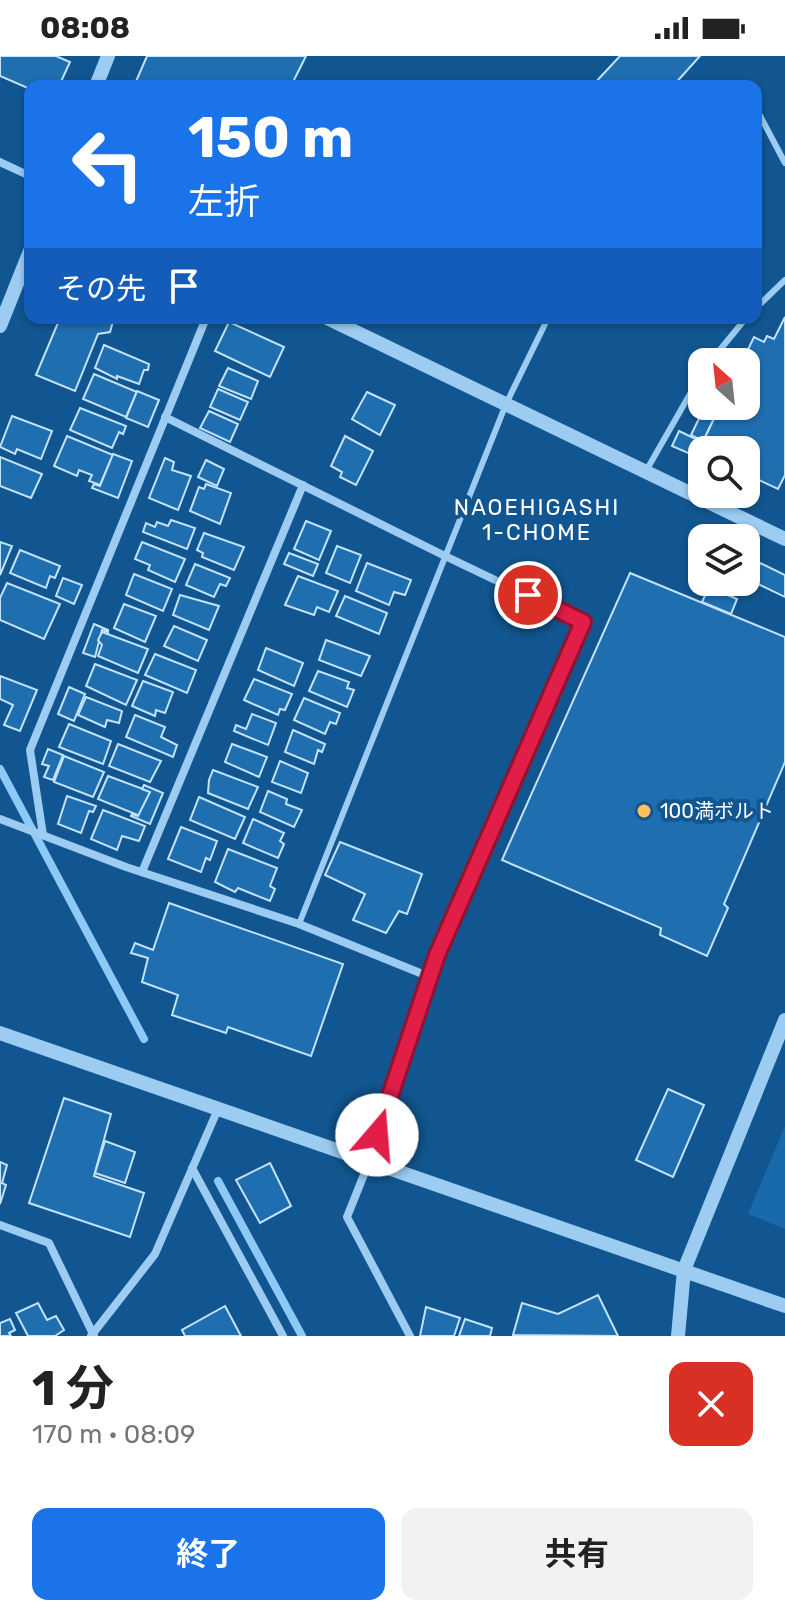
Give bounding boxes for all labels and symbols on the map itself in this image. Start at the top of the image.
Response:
north arrow [688,348,760,420]
district label: NAOEHIGASHI 1-CHOME [454,494,620,546]
pin [494,561,562,629]
place label: 100満ボルト [660,799,774,823]
marker: 100満ボルト [635,802,653,820]
position arrow [335,1093,419,1177]

